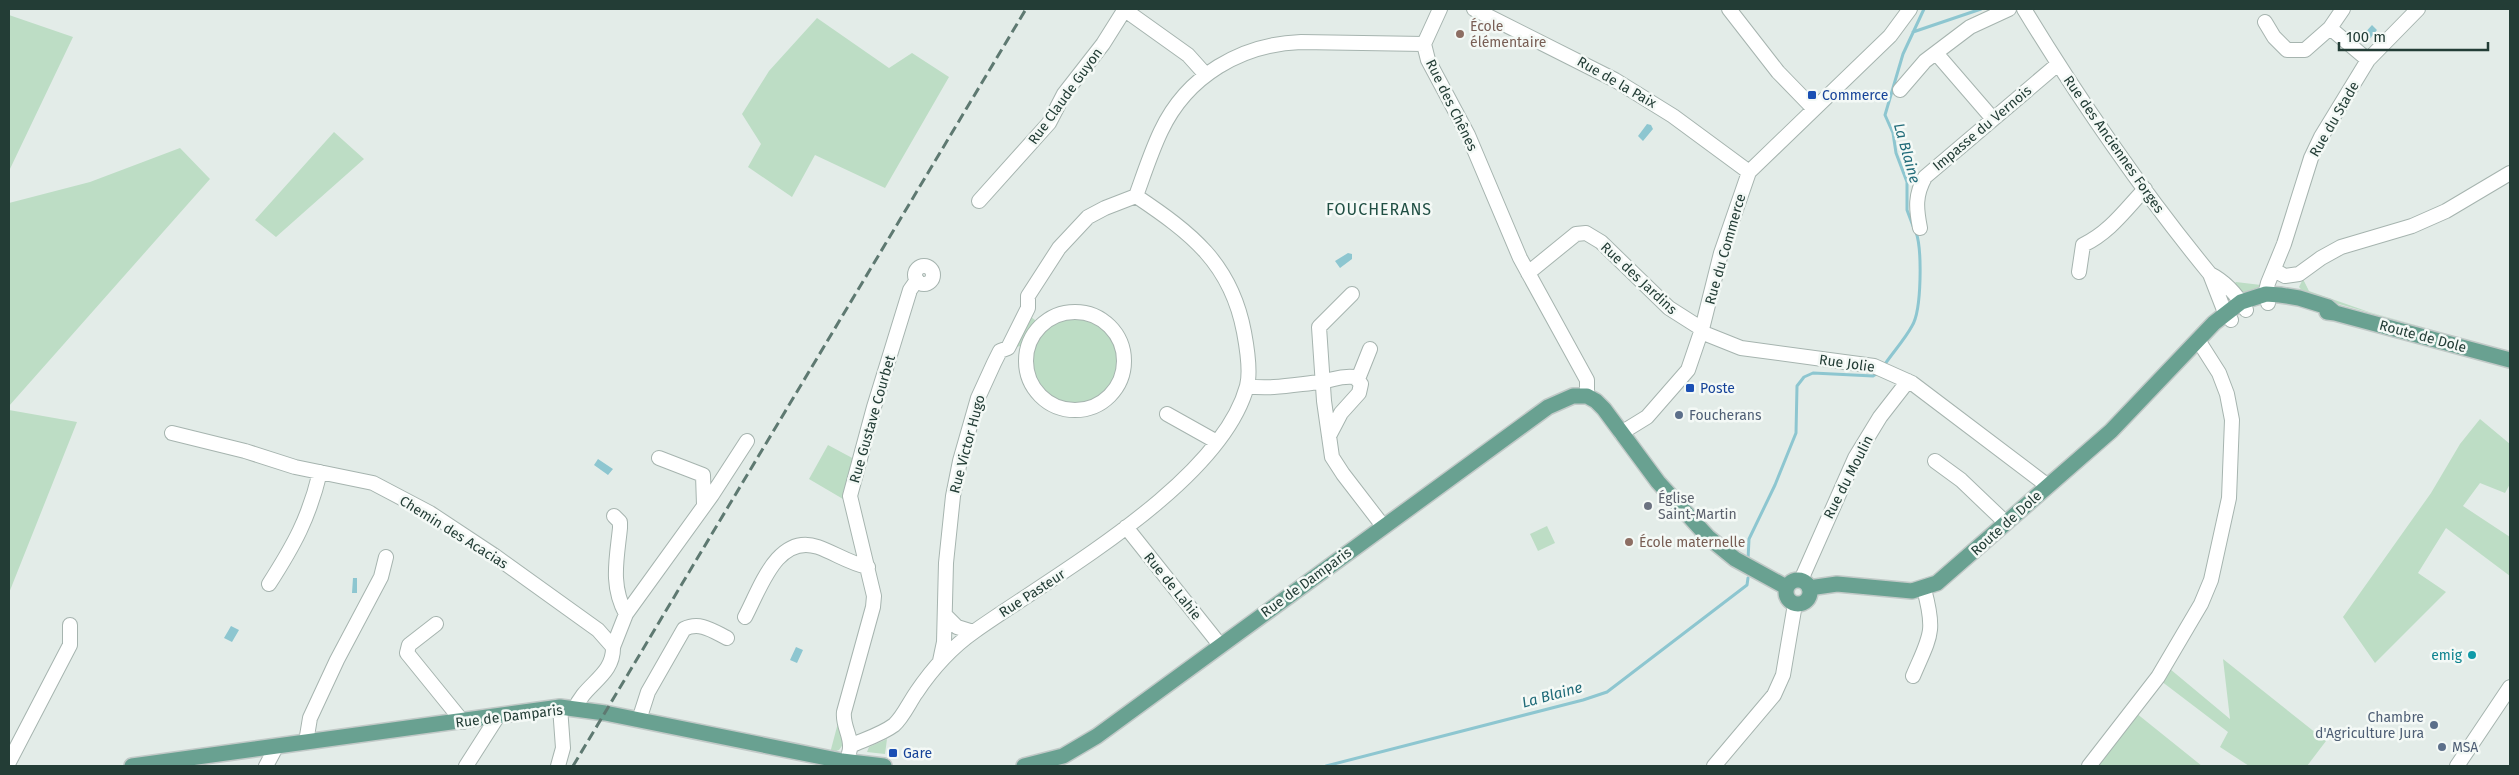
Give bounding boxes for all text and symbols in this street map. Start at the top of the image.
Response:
place label: École élémentaire [1470,17,1546,51]
scale bar [2339,20,2488,52]
marker: École élémentaire [1454,28,1466,40]
text: 100 m [2346,28,2386,46]
street label: Rue Claude Guyon [1025,45,1106,148]
street label: Rue de la Paix [1574,53,1660,112]
street label: Rue des Chênes [1422,56,1481,154]
street label: Rue des Anciennes Forges [2060,72,2168,217]
street label: Rue du Stade [2306,78,2363,160]
street label: Impasse du Vernois [1930,82,2035,175]
place label: Commerce [1822,87,1888,104]
marker: Commerce [1806,89,1818,101]
water label: La Blaine [1890,121,1924,185]
street label: Rue du Commerce [1702,192,1749,307]
district label: FOUCHERANS [1326,200,1432,219]
street label: Rue des Jardins [1597,239,1681,318]
street label: Route de Dole [2378,317,2468,356]
street label: Rue Jolie [1818,351,1876,376]
street label: Rue Gustave Courbet [846,352,899,485]
place label: Poste [1700,380,1735,397]
marker: Poste [1684,382,1696,394]
street label: Rue Victor Hugo [946,393,989,495]
place label: Foucherans [1689,407,1762,424]
marker: Foucherans [1673,409,1685,421]
street label: Rue du Moulin [1820,433,1877,522]
street label: Route de Dole [1967,487,2045,560]
place label: Église Saint-Martin [1658,489,1737,523]
street label: Chemin des Acacias [396,492,511,573]
marker: Église Saint-Martin [1642,500,1654,512]
place label: École maternelle [1639,533,1745,551]
marker: École maternelle [1623,536,1635,548]
street label: Rue de Damparis [1258,544,1355,621]
street label: Rue de Lahie [1140,549,1205,623]
street label: Rue Pasteur [996,565,1069,621]
place label: emig [2431,647,2463,664]
marker: emig [2466,649,2478,661]
water label: La Blaine [1520,678,1584,712]
street label: Rue de Damparis [455,701,564,732]
place label: Chambre d'Agriculture Jura [2315,709,2424,742]
marker: Chambre d'Agriculture Jura [2428,719,2440,731]
place label: MSA [2452,739,2478,756]
marker: MSA [2436,741,2448,753]
place label: Gare [903,745,932,762]
marker: Gare [887,747,899,759]

